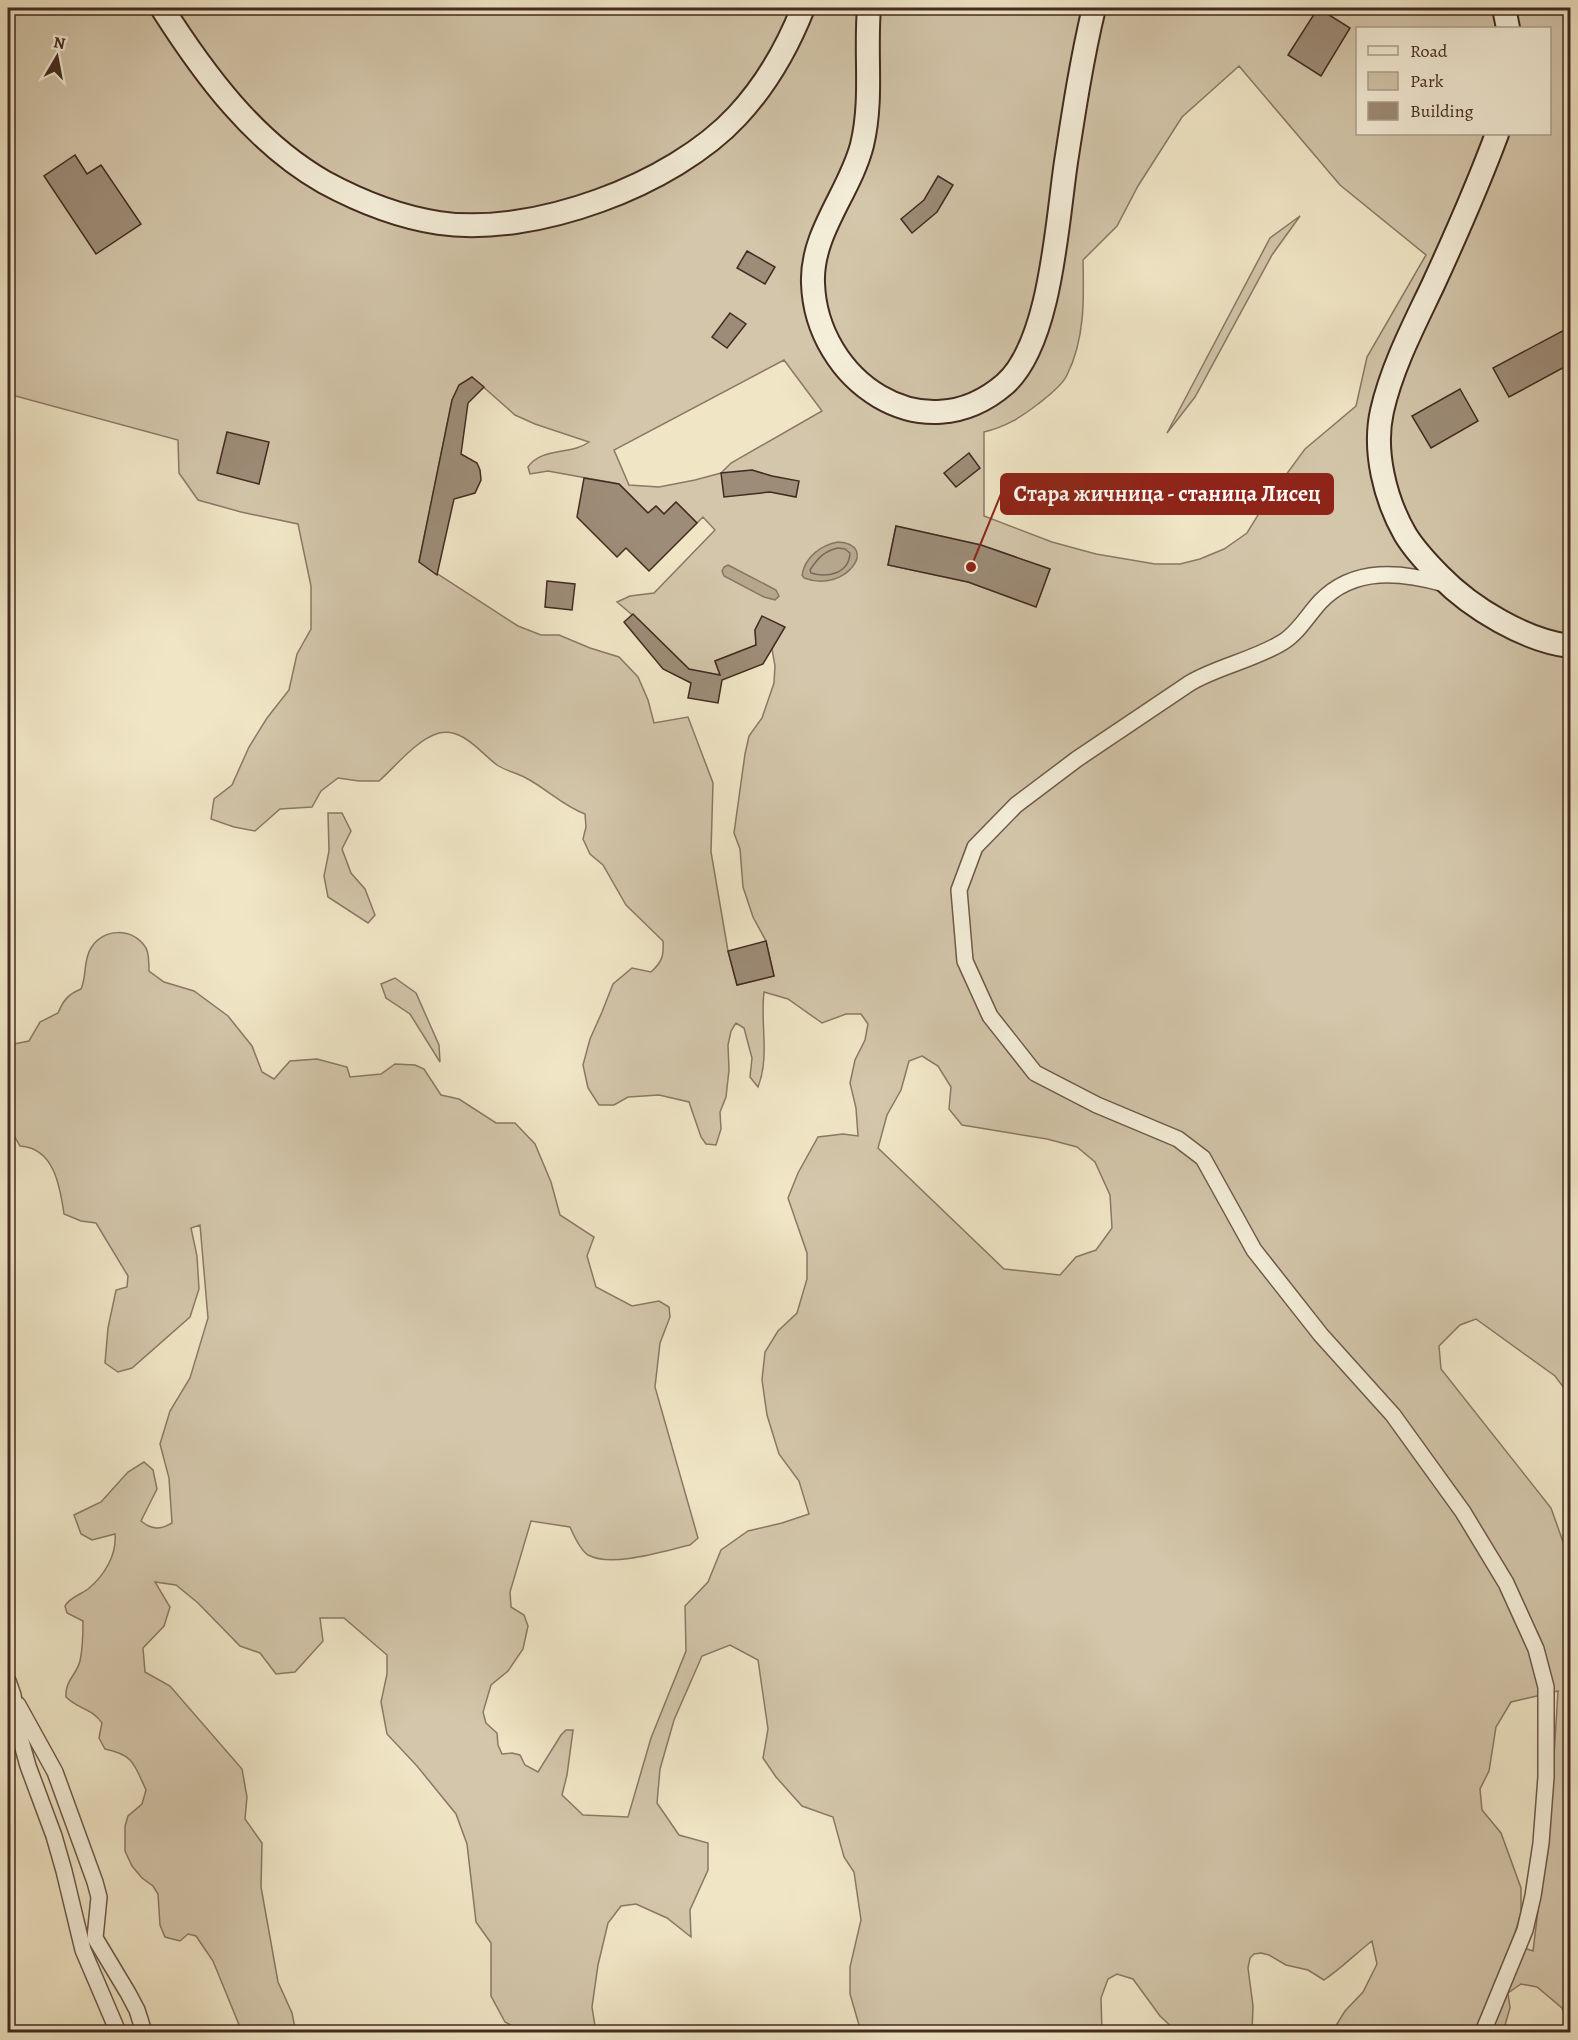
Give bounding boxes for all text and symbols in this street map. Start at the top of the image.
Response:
north arrow [27,27,87,87]
legend [1356,27,1551,135]
text: N [52,31,67,55]
text: Road [1410,39,1448,63]
text: Park [1410,69,1444,93]
text: Building [1410,99,1474,123]
callout: Стара жичница - станица Лисец [1001,474,1333,514]
text: Стара жичница - станица Лисец [1013,479,1321,509]

